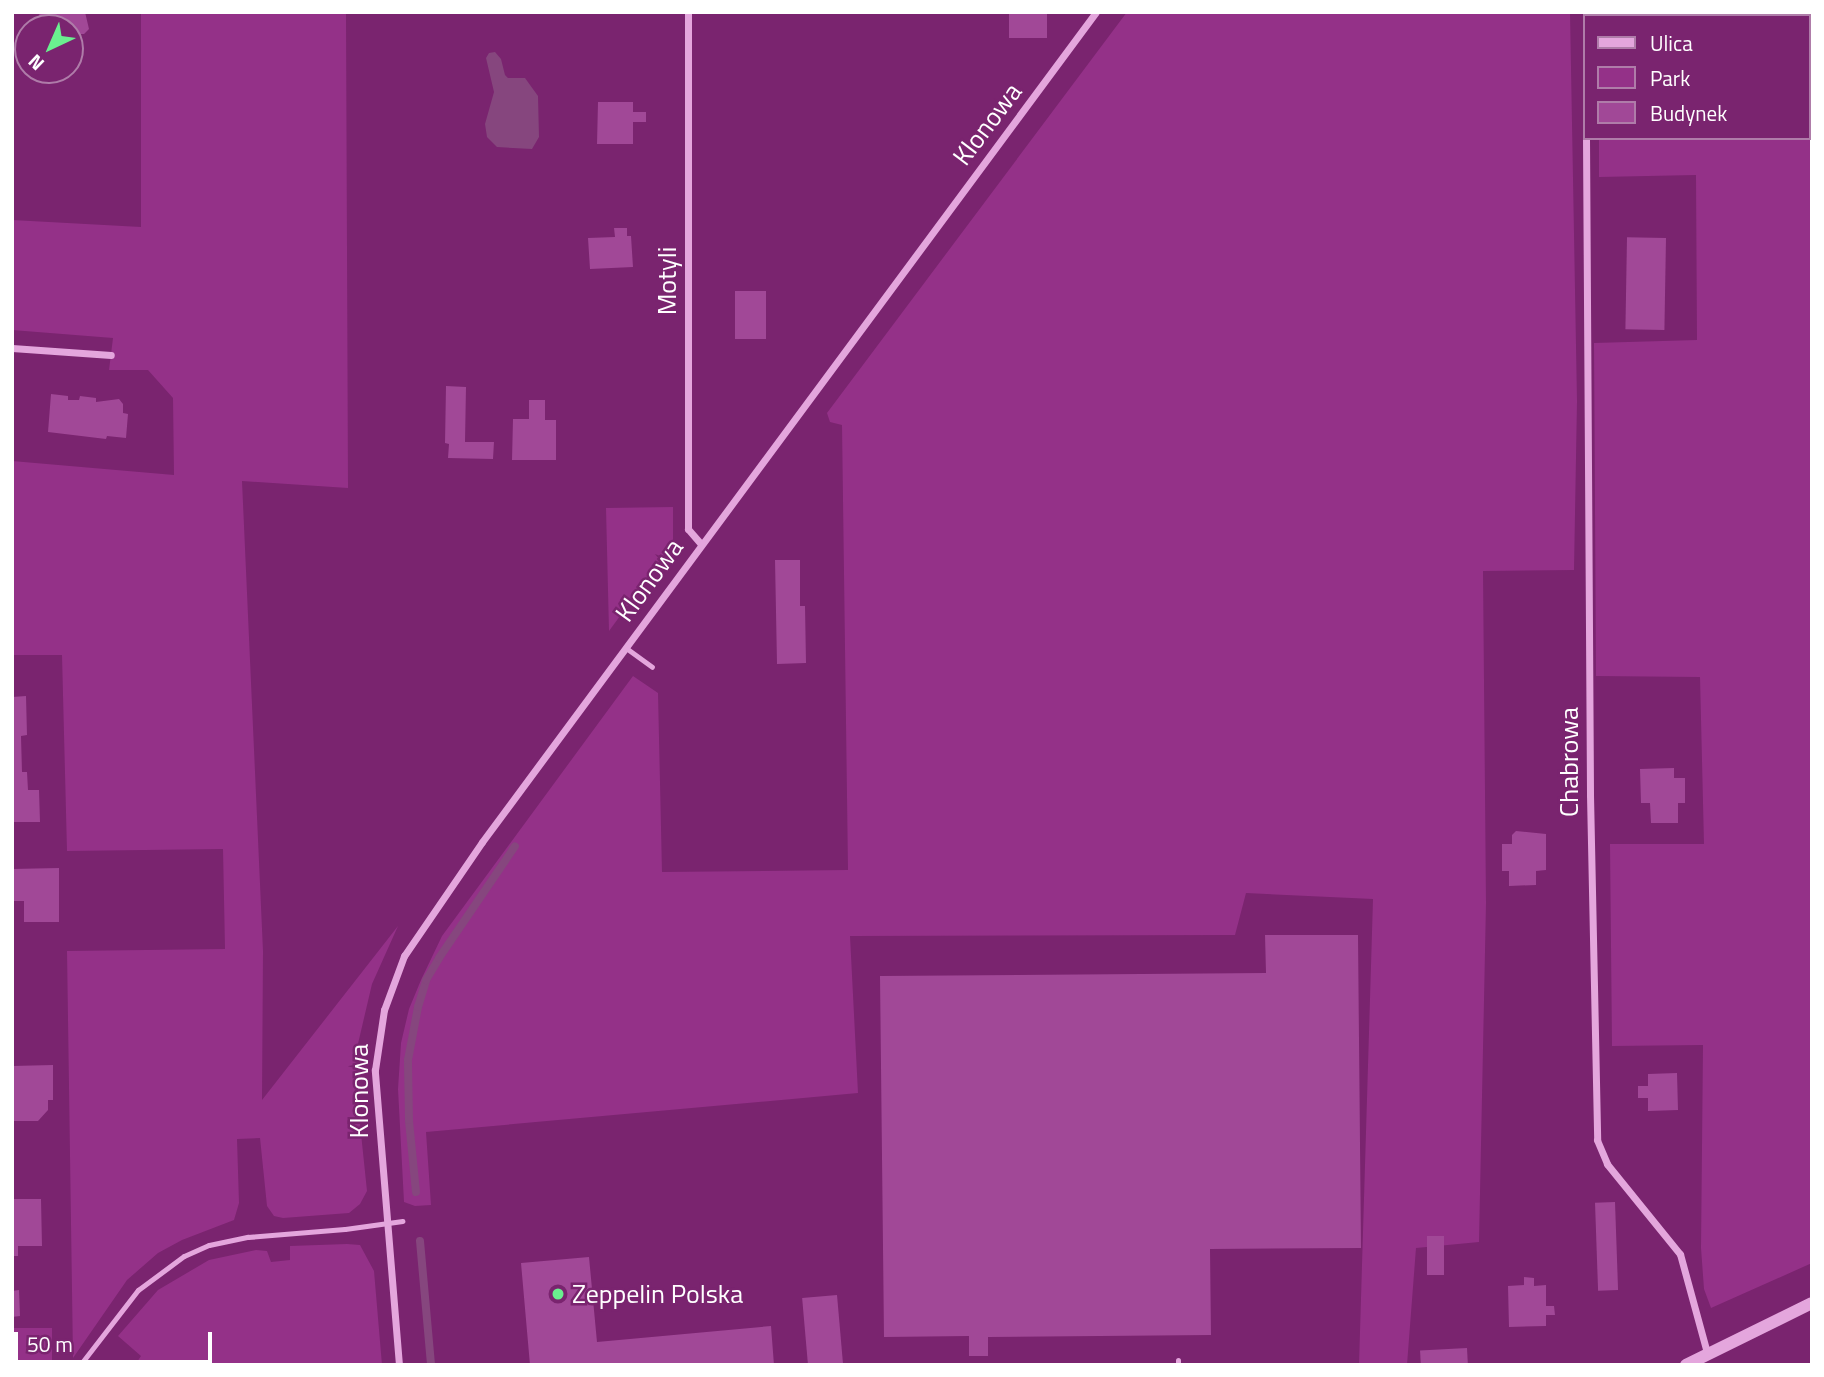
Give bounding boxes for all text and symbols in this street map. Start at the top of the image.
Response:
north arrow [14,14,84,84]
legend [1582,14,1810,140]
text: Ulica [1650,27,1693,59]
text: N [21,48,50,78]
text: Park [1650,62,1690,94]
street label: Klonowa [946,77,1028,171]
text: Budynek [1650,97,1727,129]
street label: Motyli [651,247,683,315]
street label: Klonowa [609,532,689,628]
street label: Chabrowa [1553,707,1585,817]
street label: Klonowa [343,1044,375,1138]
place label: Zeppelin Polska [572,1278,743,1310]
marker: Zeppelin Polska [550,1286,566,1302]
scale bar [18,1318,215,1362]
text: 50 m [27,1328,73,1360]

